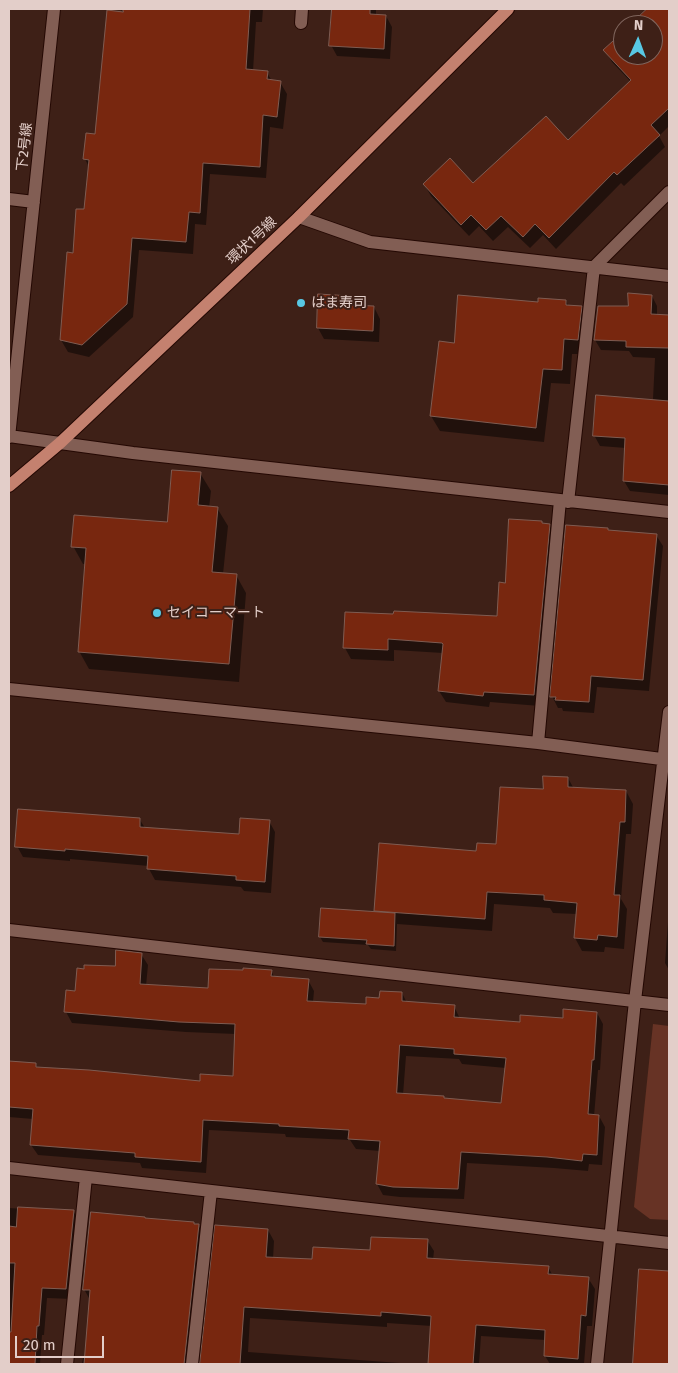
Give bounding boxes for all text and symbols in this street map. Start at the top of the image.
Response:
north arrow [613,15,663,65]
text: N [634,17,643,34]
street label: 下2号線 [14,122,36,172]
street label: 環状1号線 [224,214,280,268]
place label: はま寿司 [311,295,367,311]
marker: はま寿司 [295,297,307,309]
place label: セイコーマート [167,605,265,621]
marker: セイコーマート [151,607,163,619]
scale bar [18,1326,106,1358]
text: 20 m [23,1336,56,1354]

